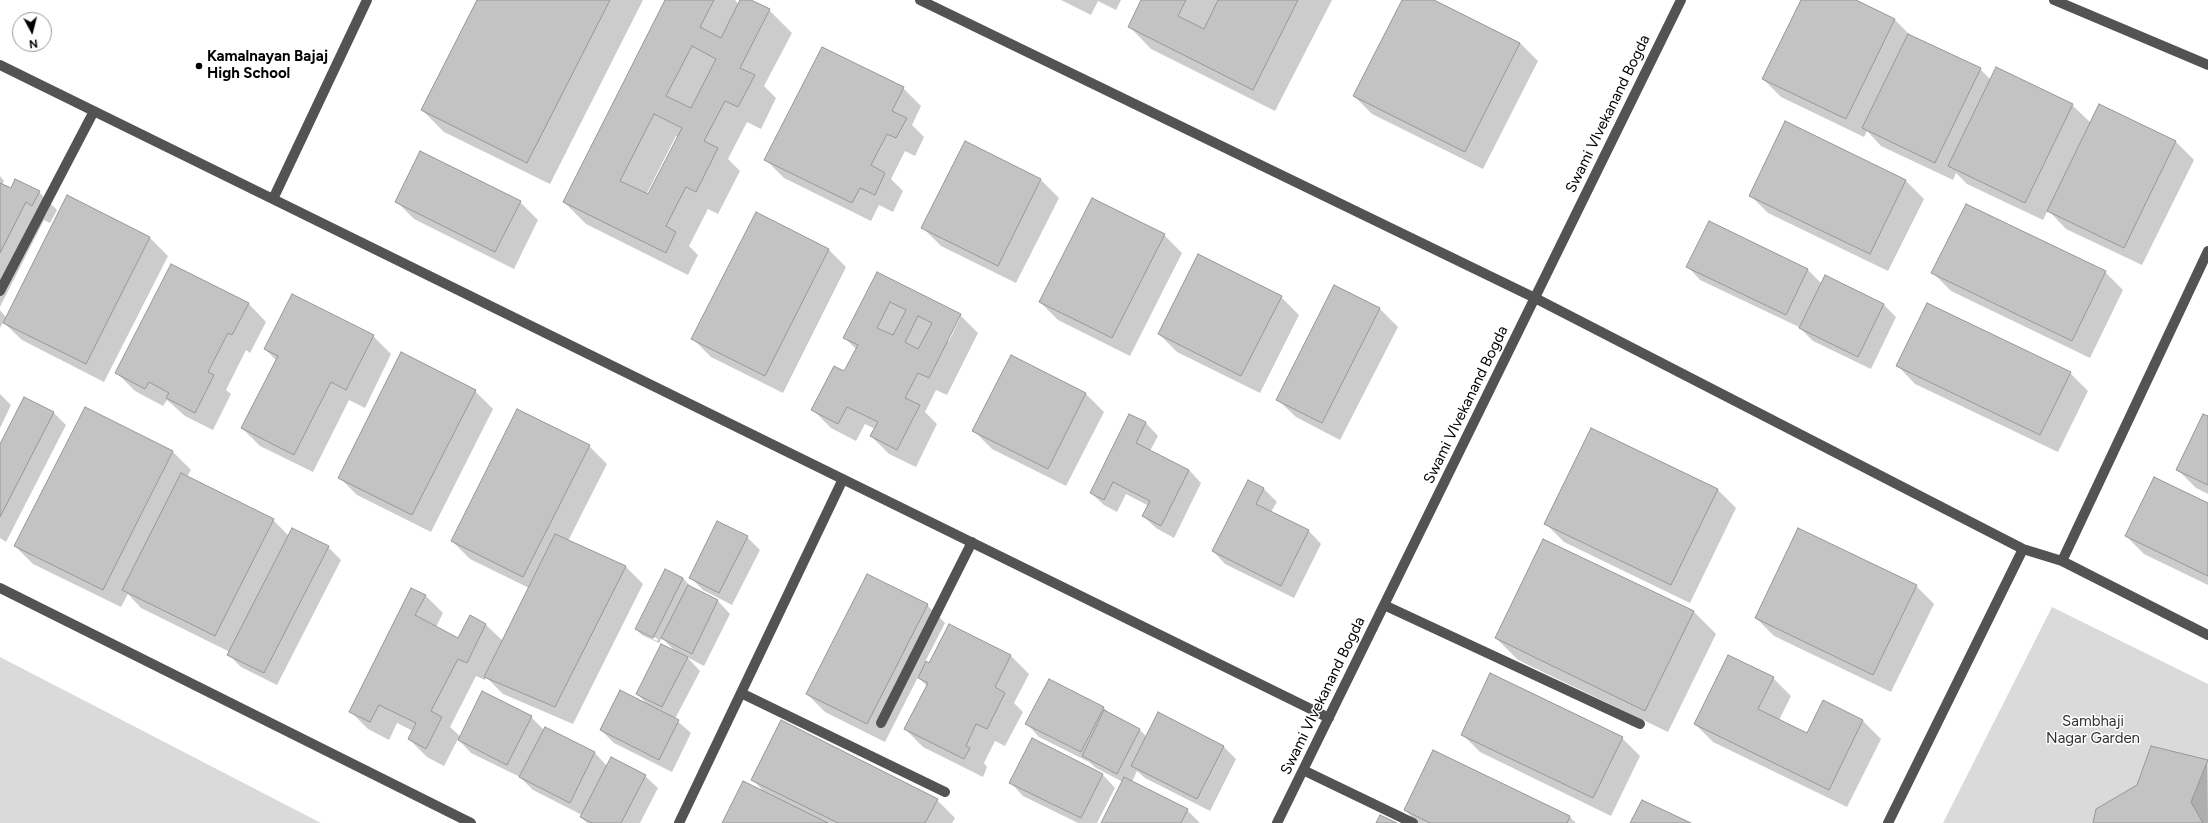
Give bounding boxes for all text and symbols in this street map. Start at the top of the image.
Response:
north arrow [12,12,52,52]
street label: Swami VIvekanand Bogda [1562,32,1654,196]
text: N [28,36,38,50]
place label: Kamalnayan Bajaj High School [207,48,328,83]
marker: Kamalnayan Bajaj High School [194,61,204,71]
street label: Swami VIvekanand Bogda [1420,323,1512,487]
street label: Swami VIvekanand Bogda [1277,614,1369,778]
park label: Sambhaji Nagar Garden [2046,713,2140,748]

